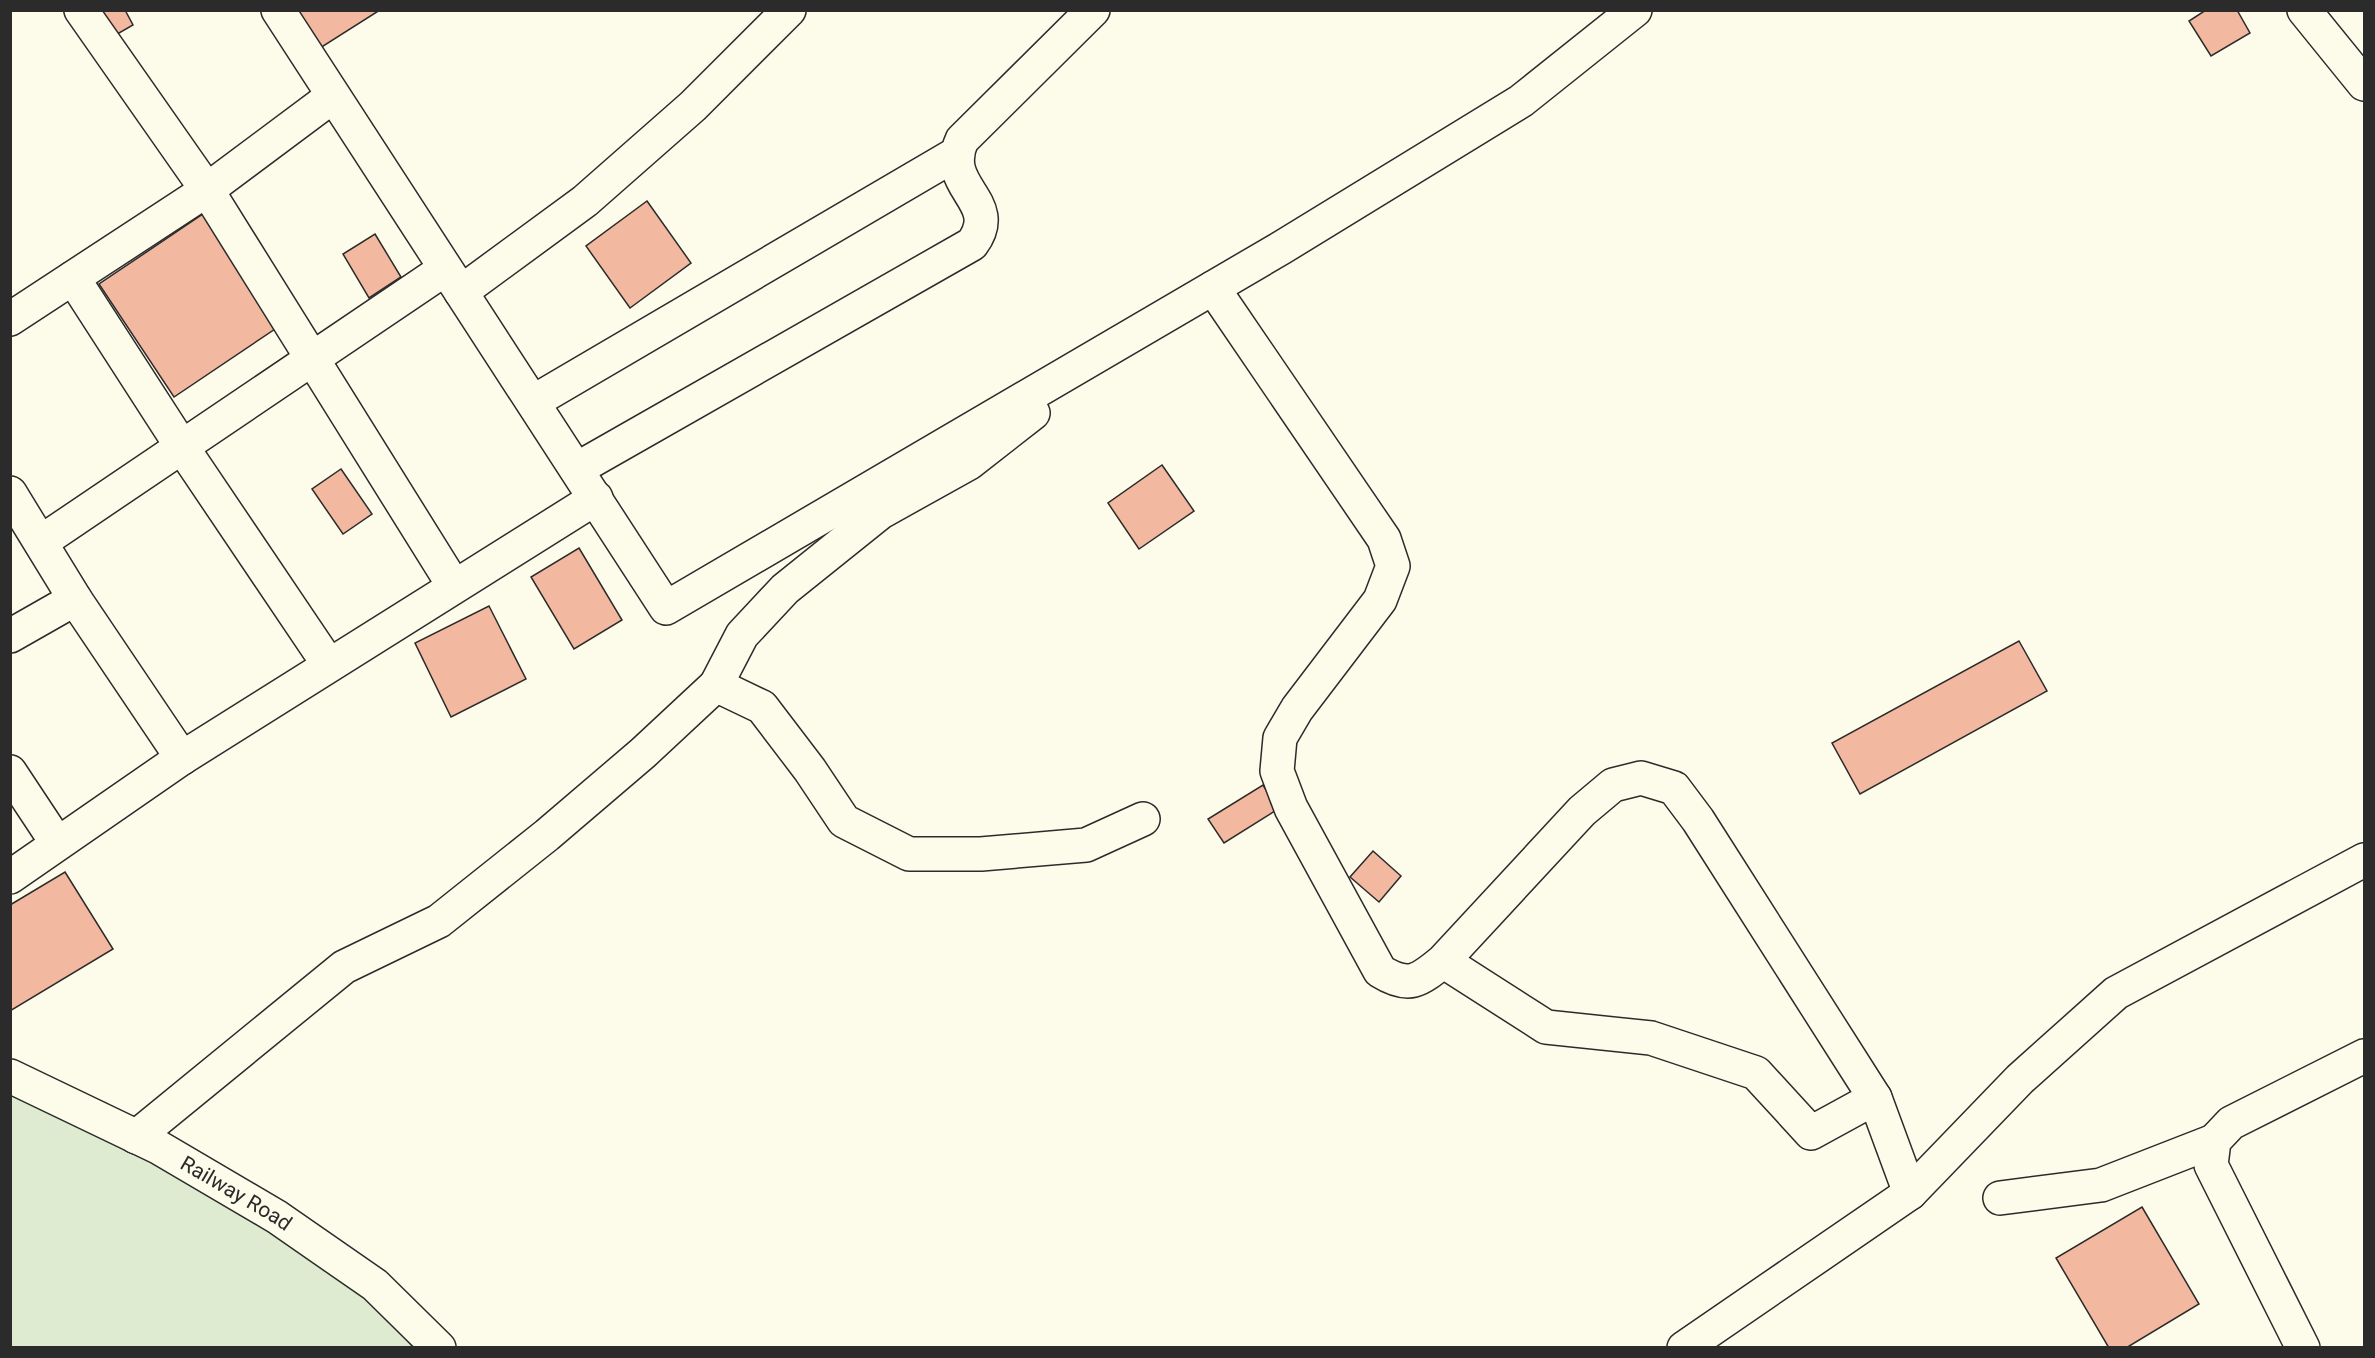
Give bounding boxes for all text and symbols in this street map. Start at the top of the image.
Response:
street label: Railway Road [176,1151,296,1236]

